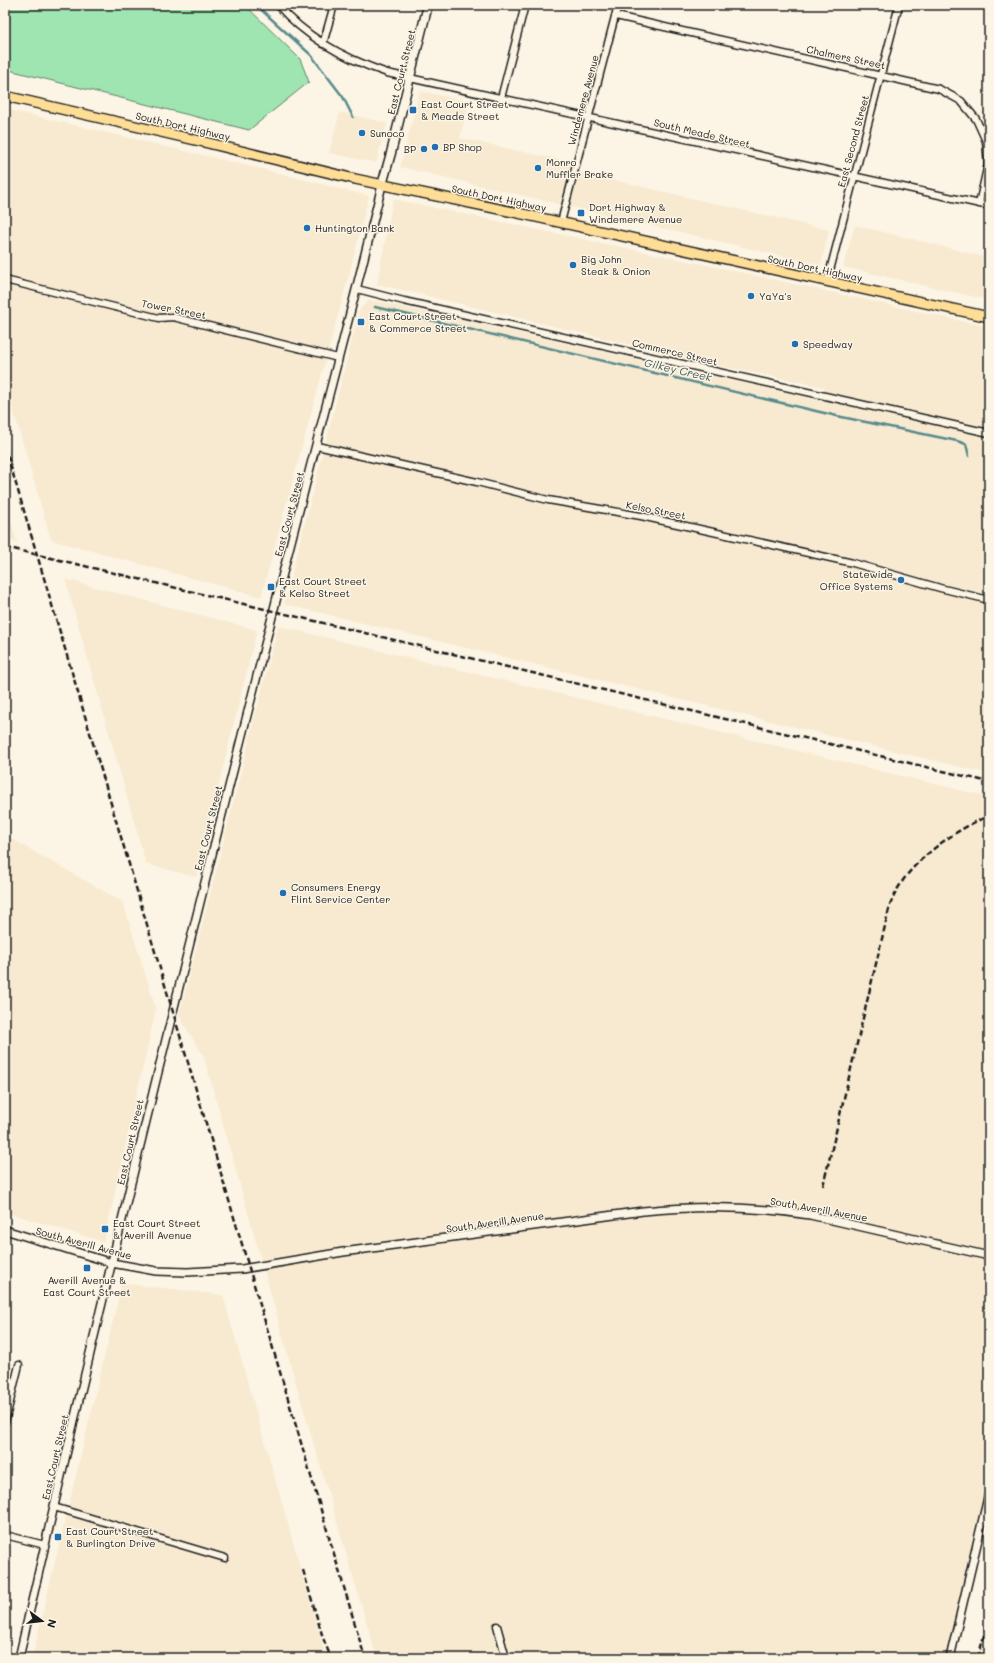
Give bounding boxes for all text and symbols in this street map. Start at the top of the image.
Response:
street label: East Court Street [384,28,418,116]
street label: Chalmers Street [805,42,887,72]
street label: Windemere Avenue [564,53,602,147]
street label: East Second Street [834,93,872,189]
place label: East Court Street & Meade Street [421,97,508,123]
marker: East Court Street & Meade Street [408,105,418,115]
street label: South Dort Highway [134,108,232,144]
street label: South Meade Street [653,115,751,151]
place label: Sunoco [370,126,404,140]
marker: Sunoco [357,128,367,138]
place label: BP Shop [443,140,482,154]
place label: BP [404,142,416,156]
marker: BP Shop [430,142,440,152]
marker: BP [419,144,429,154]
place label: Monro Muffler Brake [546,155,613,181]
marker: Monro Muffler Brake [533,163,543,173]
street label: South Dort Highway [450,181,548,215]
place label: Dort Highway & Windemere Avenue [589,200,682,226]
marker: Dort Highway & Windemere Avenue [576,208,586,218]
place label: Huntington Bank [315,221,394,235]
marker: Huntington Bank [302,223,312,233]
street label: South Dort Highway [766,251,864,285]
place label: Big John Steak & Onion [581,252,650,278]
marker: Big John Steak & Onion [568,260,578,270]
place label: YaYa's [759,289,792,303]
marker: YaYa's [746,291,756,301]
street label: Tower Street [141,296,207,322]
place label: East Court Street & Commerce Street [369,309,467,335]
marker: East Court Street & Commerce Street [356,317,366,327]
street label: Commerce Street [631,335,719,369]
place label: Speedway [803,337,853,351]
marker: Speedway [790,339,800,349]
water label: Gilkey Creek [643,354,714,385]
street label: East Court Street [271,470,307,558]
street label: Kelso Street [625,497,687,523]
place label: Statewide Office Systems [820,567,893,593]
place label: East Court Street & Kelso Street [279,574,366,600]
marker: Statewide Office Systems [896,575,906,585]
marker: East Court Street & Kelso Street [266,582,276,592]
street label: East Court Street [191,784,225,872]
place label: Consumers Energy Flint Service Center [291,880,390,906]
marker: Consumers Energy Flint Service Center [278,888,288,898]
street label: East Court Street [113,1098,147,1186]
street label: South Averill Avenue [769,1194,869,1224]
street label: South Averill Avenue [445,1208,545,1236]
place label: East Court Street & Averill Avenue [113,1216,200,1242]
street label: South Averill Avenue [35,1223,133,1263]
marker: East Court Street & Averill Avenue [100,1224,110,1234]
marker: Averill Avenue & East Court Street [82,1263,92,1273]
place label: Averill Avenue & East Court Street [43,1273,131,1299]
street label: East Court Street [38,1413,72,1501]
place label: East Court Street & Burlington Drive [66,1524,156,1550]
marker: East Court Street & Burlington Drive [53,1532,63,1542]
north arrow [22,1601,62,1641]
text: N [44,1618,60,1630]

